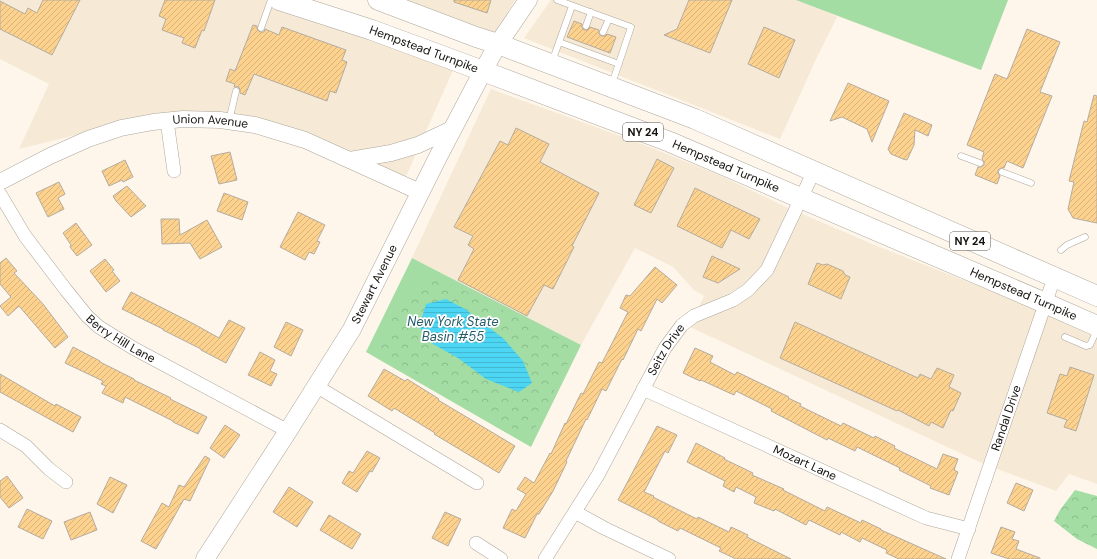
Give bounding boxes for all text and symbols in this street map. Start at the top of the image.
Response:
street label: Hempstead Turnpike [367,22,481,77]
street label: Union Avenue [172,111,249,132]
road number: NY 24 [623,123,663,141]
street label: Hempstead Turnpike [670,136,782,196]
road number: NY 24 [950,232,990,250]
street label: Stewart Avenue [348,242,401,327]
street label: Hempstead Turnpike [968,264,1080,324]
street label: Berry Hill Lane [83,311,158,367]
water label: New York State Basin #55 [407,313,499,345]
street label: Seitz Drive [644,320,688,378]
street label: Randal Drive [987,383,1025,453]
street label: Mozart Lane [771,441,839,484]

